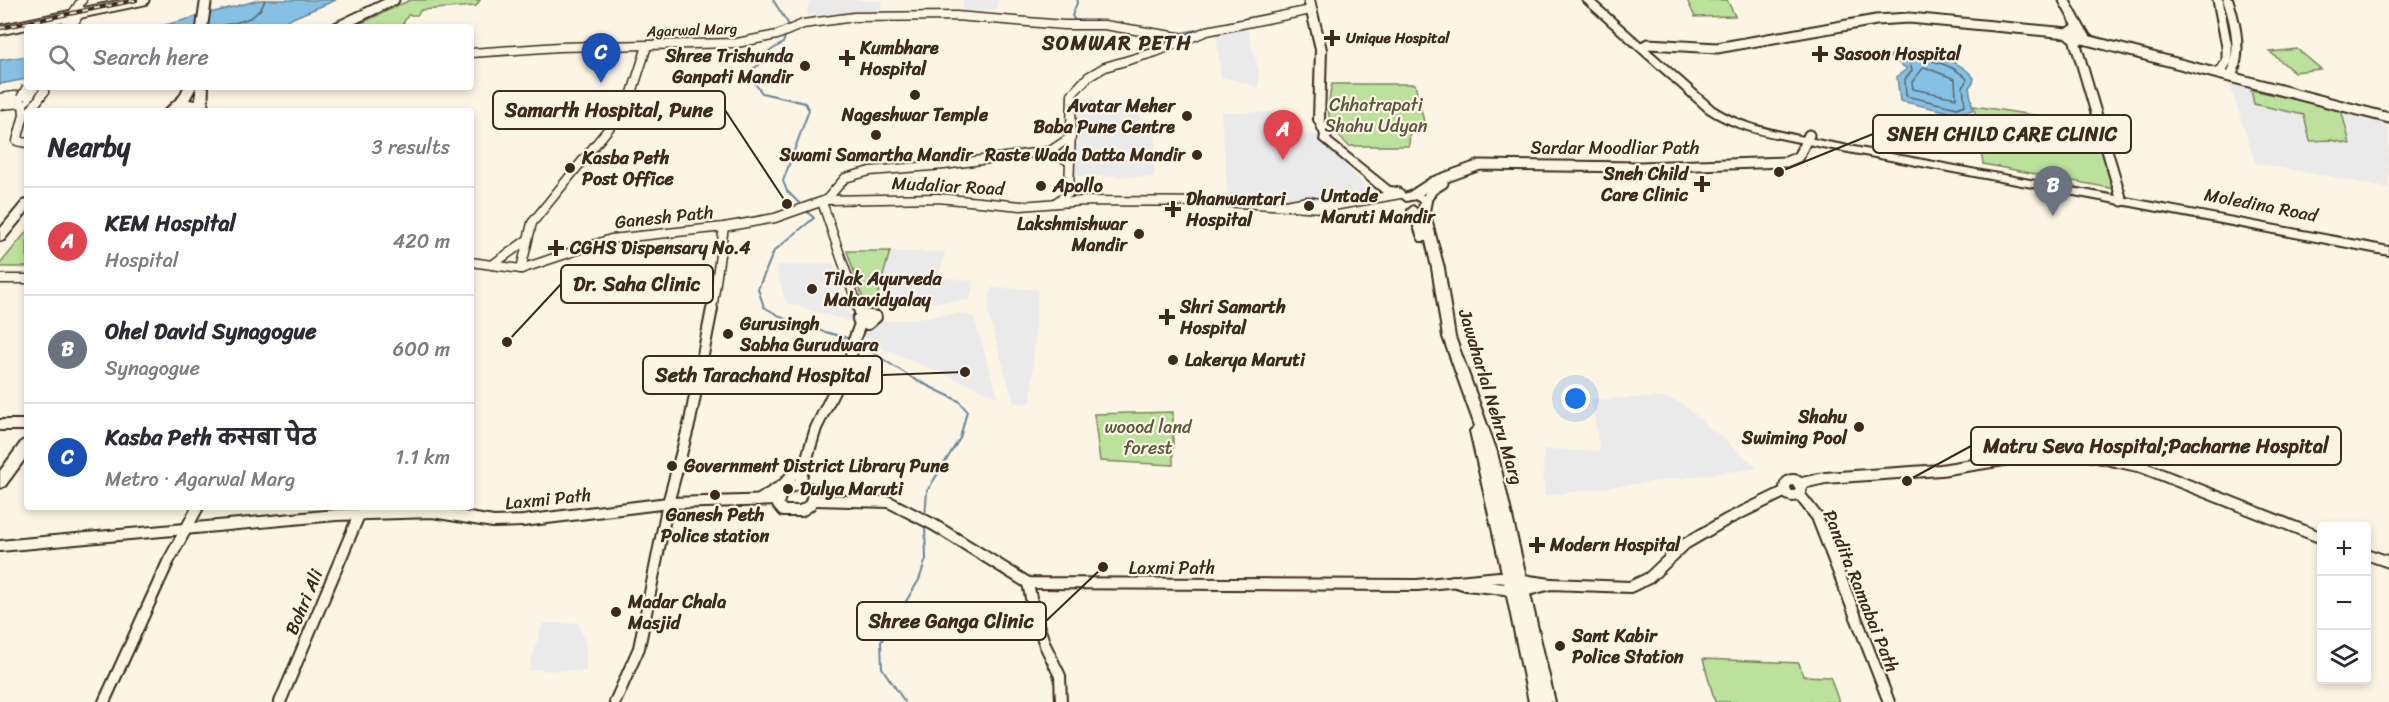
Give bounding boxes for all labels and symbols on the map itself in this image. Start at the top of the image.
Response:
street label: Agarwal Marg [645,15,738,45]
place label: Unique Hospital [1346,25,1450,51]
district label: SOMWAR PETH [1041,26,1192,61]
marker: Unique Hospital [1323,29,1341,47]
place label: Kumbhare Hospital [859,32,939,85]
pin: C [582,34,620,83]
place label: Sasoon Hospital [1833,38,1962,70]
place label: Shree Trishunda Ganpati Mandir [664,40,795,93]
marker: Sasoon Hospital [1811,45,1829,63]
marker: Kumbhare Hospital [838,49,856,67]
marker: Shree Trishunda Ganpati Mandir [798,59,812,73]
marker: Nageshwar Temple [908,88,922,102]
park label: Chhatrapati Shahu Udyan [1324,89,1428,142]
place label: Avatar Meher Baba Pune Centre [1033,90,1177,143]
callout: Samarth Hospital, Pune [493,91,725,129]
text: Samarth Hospital, Pune [504,93,714,128]
place label: Nageshwar Temple [841,99,989,131]
marker: Avatar Meher Baba Pune Centre [1180,109,1194,123]
pin: A [1264,110,1302,160]
callout: SNEH CHILD CARE CLINIC [1873,115,2131,153]
text: SNEH CHILD CARE CLINIC [1886,117,2118,152]
marker: Swami Samartha Mandir [869,128,883,142]
street label: Sardar Moodliar Path [1531,132,1699,164]
place label: Swami Samartha Mandir [778,139,974,171]
place label: Raste Wada Datta Mandir [984,139,1187,171]
place label: Kasba Peth Post Office [581,142,674,195]
marker: Raste Wada Datta Mandir [1190,148,1204,162]
place label: Sneh Child Care Clinic [1600,158,1690,211]
marker: Kasba Peth Post Office [563,161,577,175]
pin: B [2034,166,2072,216]
street label: Mudaliar Road [891,167,1007,205]
place label: Apollo [1052,170,1104,202]
marker: Sneh Child Care Clinic [1693,175,1711,193]
street label: Moledina Road [2202,178,2322,232]
marker: Apollo [1034,179,1048,193]
place label: Untade Maruti Mandir [1320,180,1436,233]
place label: Dhanwantari Hospital [1185,183,1286,236]
street label: Ganesh Path [613,196,715,238]
marker: Untade Maruti Mandir [1302,199,1316,213]
marker: Dhanwantari Hospital [1164,200,1182,218]
place label: Lakshmishwar Mandir [1017,208,1129,261]
marker: Lakshmishwar Mandir [1132,227,1146,241]
place label: CGHS Dispensary No.4 [569,232,751,264]
marker: CGHS Dispensary No.4 [547,239,565,257]
place label: Tilak Ayurveda Mahavidyalay [823,263,943,316]
callout: Dr. Saha Clinic [561,265,713,303]
text: Dr. Saha Clinic [573,267,701,302]
marker: Tilak Ayurveda Mahavidyalay [805,282,819,296]
place label: Shri Samarth Hospital [1179,291,1286,344]
street label: Jawaharlal Nehru Marg [1449,304,1533,489]
place label: Gurusingh Sabha Gurudwara [739,308,880,361]
marker: Shri Samarth Hospital [1158,308,1176,326]
marker: Gurusingh Sabha Gurudwara [721,327,735,341]
place label: Lakerya Maruti [1185,344,1306,376]
marker: Lakerya Maruti [1166,353,1180,367]
callout: Seth Tarachand Hospital [643,356,882,394]
text: Seth Tarachand Hospital [654,358,872,393]
your location [1561,384,1590,413]
place label: Shahu Swiming Pool [1741,401,1848,454]
park label: woood land forest [1104,411,1193,464]
marker: Shahu Swiming Pool [1852,420,1866,434]
callout: Matru Seva Hospital;Pacharne Hospital [1971,427,2341,465]
text: Matru Seva Hospital;Pacharne Hospital [1982,429,2330,464]
place label: Government District Library Pune [683,450,949,482]
marker: Government District Library Pune [665,459,679,473]
place label: Dulya Maruti [800,473,904,505]
street label: Laxmi Path [503,479,593,519]
marker: Dulya Maruti [781,482,795,496]
marker: Ganesh Peth Police station [708,488,722,502]
place label: Ganesh Peth Police station [661,499,769,552]
street label: Pandita Ramabai Path [1814,505,1908,677]
place label: Modern Hospital [1549,529,1681,561]
marker: Modern Hospital [1528,536,1546,554]
street label: Laxmi Path [1129,552,1215,584]
street label: Bohri Ali [276,563,333,640]
place label: Madar Chala Masjid [627,586,726,639]
callout: Shree Ganga Clinic [857,602,1046,640]
text: Shree Ganga Clinic [867,604,1035,639]
marker: Madar Chala Masjid [609,605,623,619]
place label: Sant Kabir Police Station [1571,620,1684,673]
marker: Sant Kabir Police Station [1553,639,1567,653]

